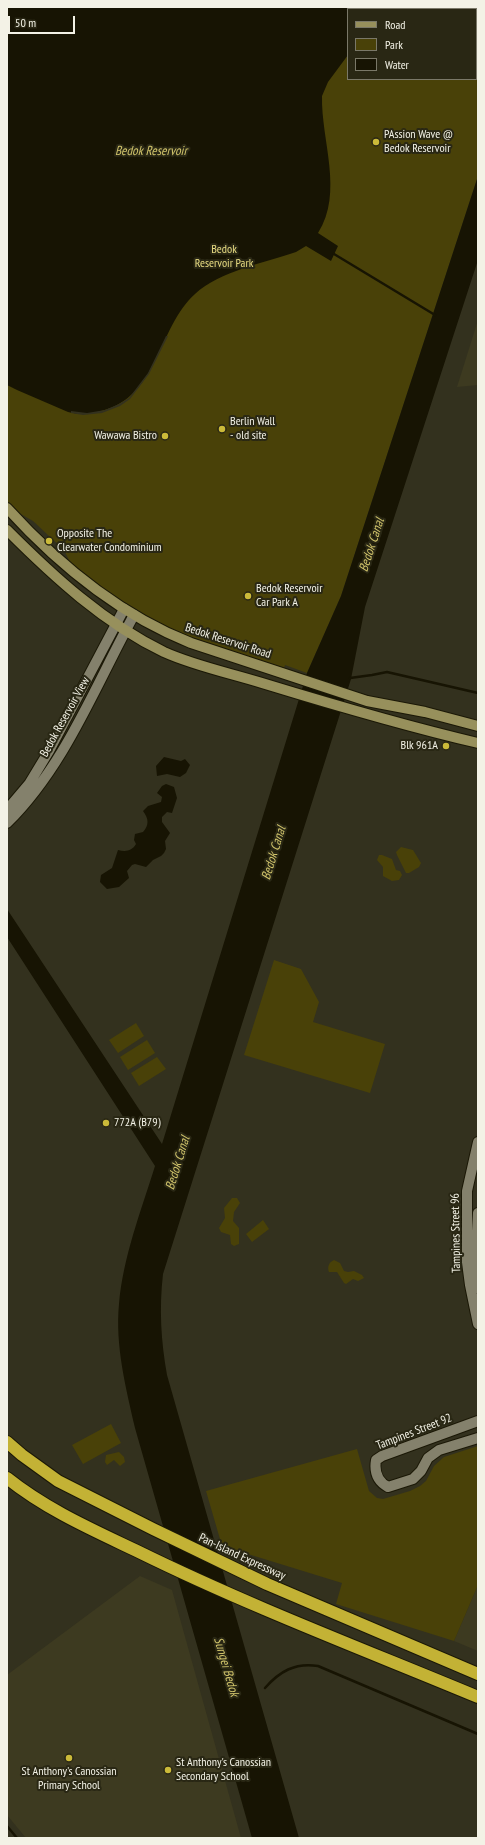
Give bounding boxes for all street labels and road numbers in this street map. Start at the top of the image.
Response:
street label: Bedok Reservoir Road [183,620,273,662]
street label: Bedok Reservoir View [37,675,93,759]
street label: Tampines Street 96 [448,1193,464,1273]
street label: Tampines Street 92 [374,1411,454,1453]
street label: Pan-Island Expressway [196,1531,288,1583]

